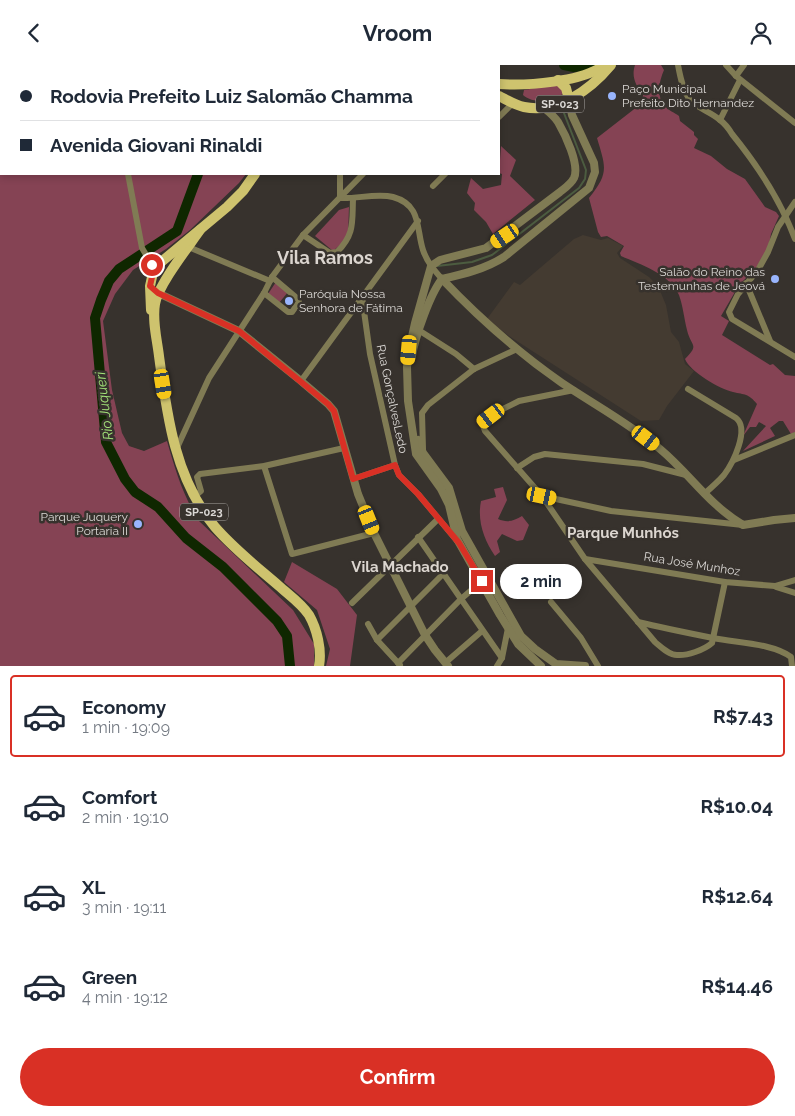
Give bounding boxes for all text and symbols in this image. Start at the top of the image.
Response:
icon: back [20,19,48,47]
icon: person [747,19,775,47]
text: Vroom [363,20,432,46]
place label: Paço Municipal Prefeito Dito Hernandez [622,82,754,110]
text: Rodovia Prefeito Luiz Salomão Chamma [50,85,413,107]
marker: Paço Municipal Prefeito Dito Hernandez [606,90,618,102]
road number: SP-023 [536,95,584,113]
text: Avenida Giovani Rinaldi [50,134,262,156]
car [488,221,521,251]
district label: Vila Ramos [277,247,373,268]
route start [141,254,163,276]
place label: Salão do Reino das Testemunhas de Jeová [638,265,765,293]
marker: Salão do Reino das Testemunhas de Jeová [769,273,781,285]
place label: Paróquia Nossa Senhora de Fátima [299,287,403,315]
marker: Paróquia Nossa Senhora de Fátima [283,295,295,307]
car [400,334,417,366]
street label: Rua GonçalvesLedo [374,343,410,455]
car [153,368,172,400]
water label: Rio Juqueri [92,370,116,441]
car [474,401,507,431]
car [629,423,662,453]
car [525,486,558,506]
road number: SP-023 [180,503,228,521]
car [356,503,381,537]
place label: Parque Juquery Portaria II [41,510,128,538]
marker: Parque Juquery Portaria II [132,518,144,530]
district label: Parque Munhós [567,524,679,542]
street label: Rua José Munhoz [643,549,741,579]
district label: Vila Machado [351,558,449,576]
callout: 2 min [500,563,582,599]
route end [471,570,493,592]
text: 2 min [520,572,562,591]
icon: car [22,694,67,739]
text: Economy [82,696,166,718]
text: R$7.43 [713,705,773,727]
text: 1 min · 19:09 [82,718,170,737]
icon: car [22,784,67,829]
text: Comfort [82,786,157,808]
text: R$10.04 [700,795,773,817]
text: 2 min · 19:10 [82,808,169,827]
icon: car [22,874,67,919]
text: XL [82,876,105,898]
text: R$12.64 [702,885,773,907]
text: 3 min · 19:11 [82,898,166,917]
icon: car [22,964,67,1009]
text: Green [82,966,137,988]
text: R$14.46 [701,975,773,997]
text: 4 min · 19:12 [82,988,168,1007]
button: Confirm [20,1048,775,1106]

